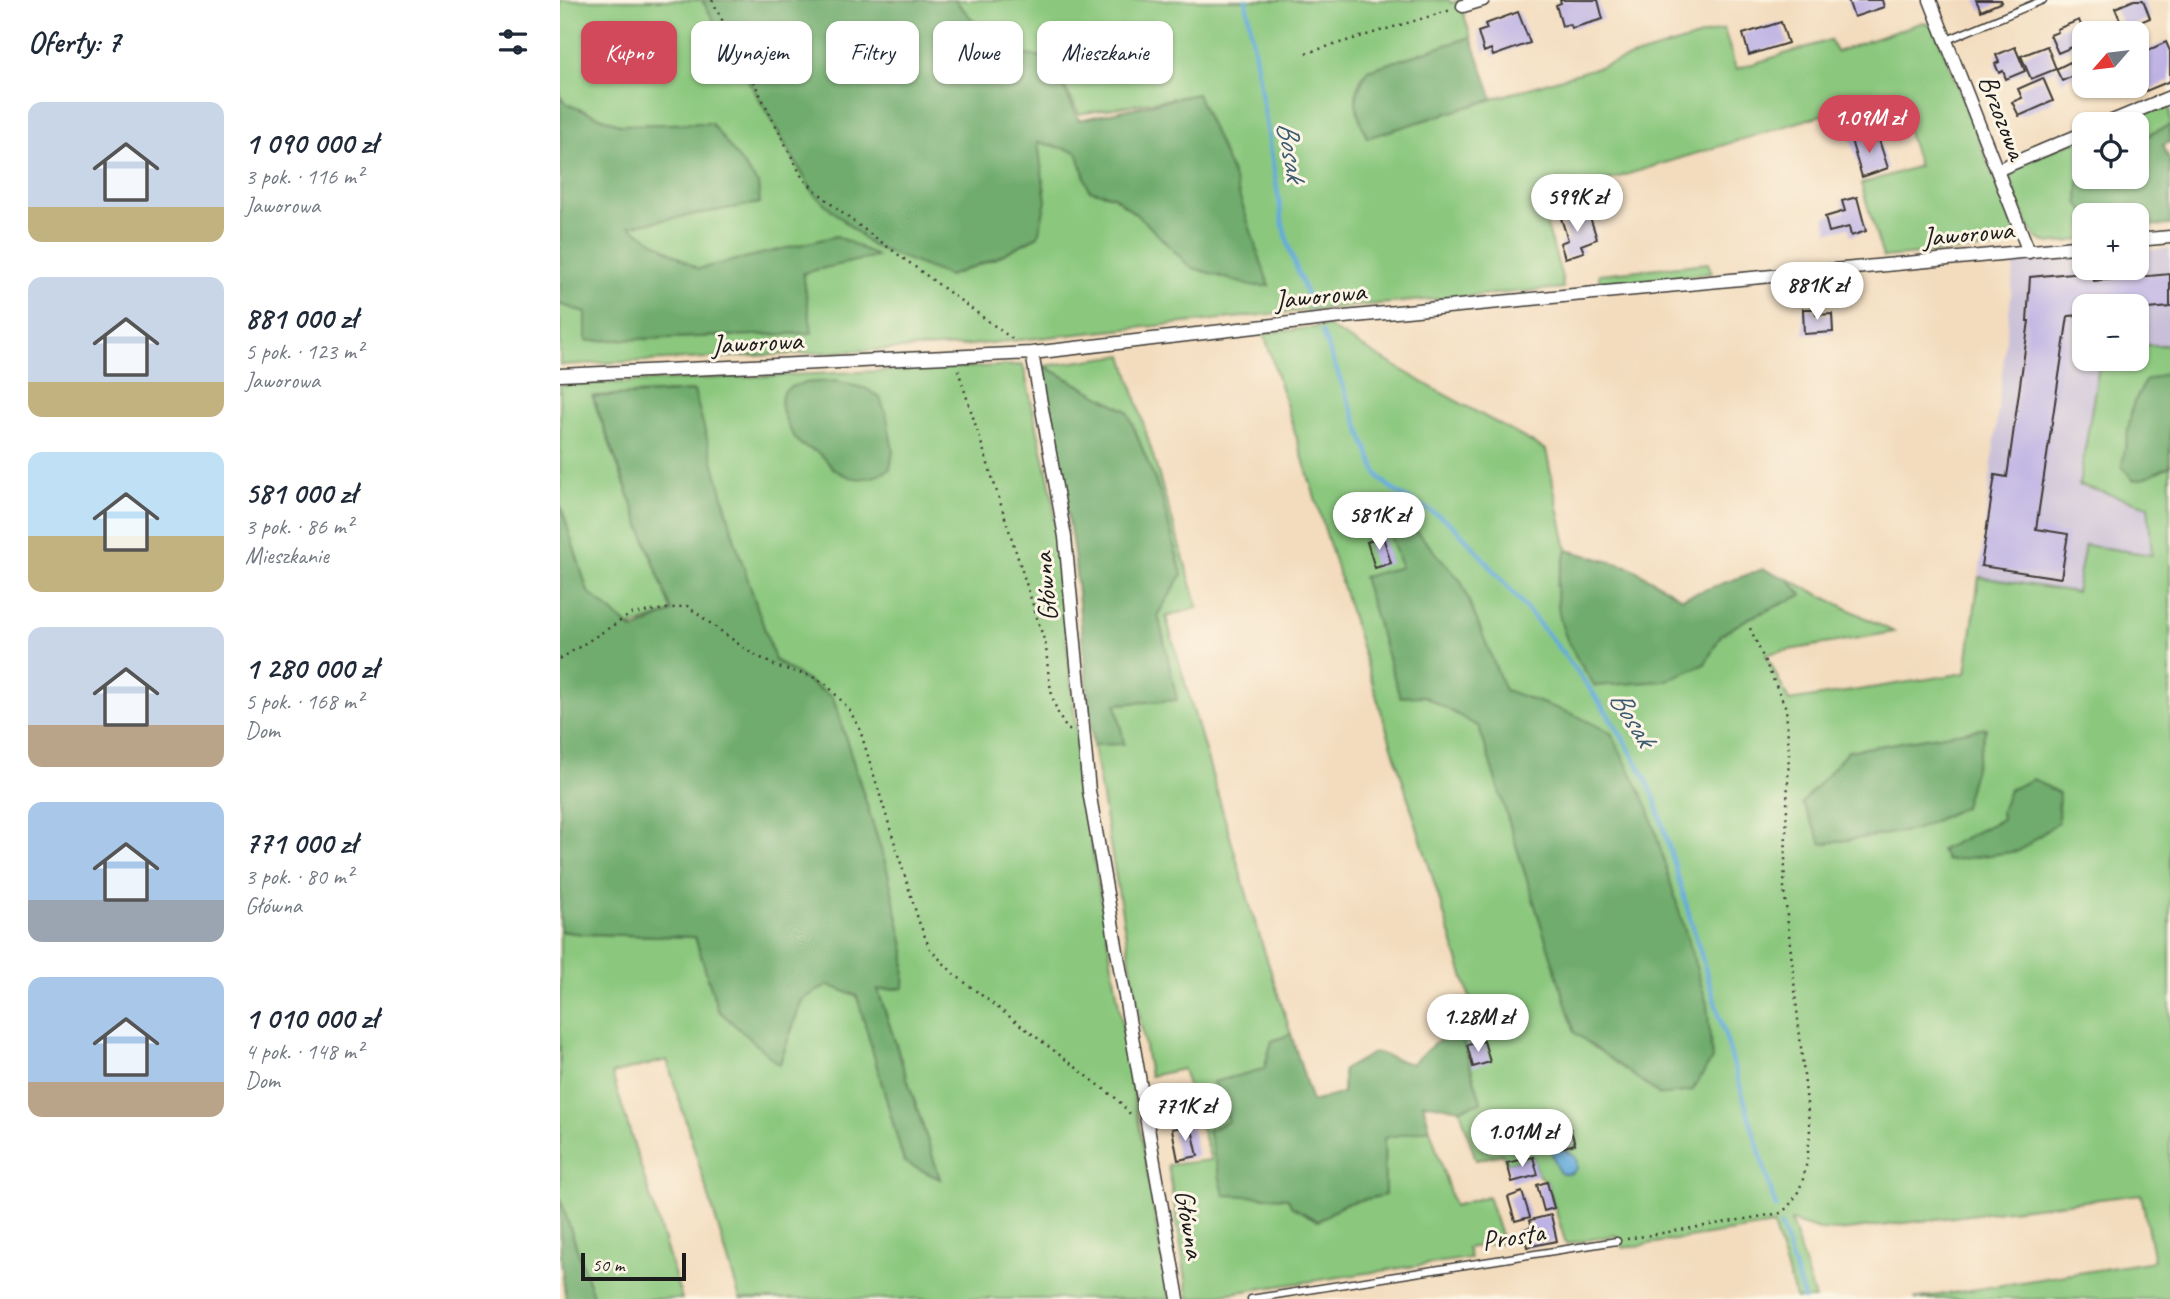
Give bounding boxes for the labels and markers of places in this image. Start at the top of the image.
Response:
pin: 1.09M zł [1797,96,1941,155]
pin: 599K zł [1512,174,1642,234]
pin: 881K zł [1752,262,1882,322]
pin: 581K zł [1314,492,1444,552]
pin: 1.28M zł [1406,995,1550,1054]
pin: 771K zł [1120,1084,1250,1143]
pin: 1.01M zł [1450,1110,1594,1169]

